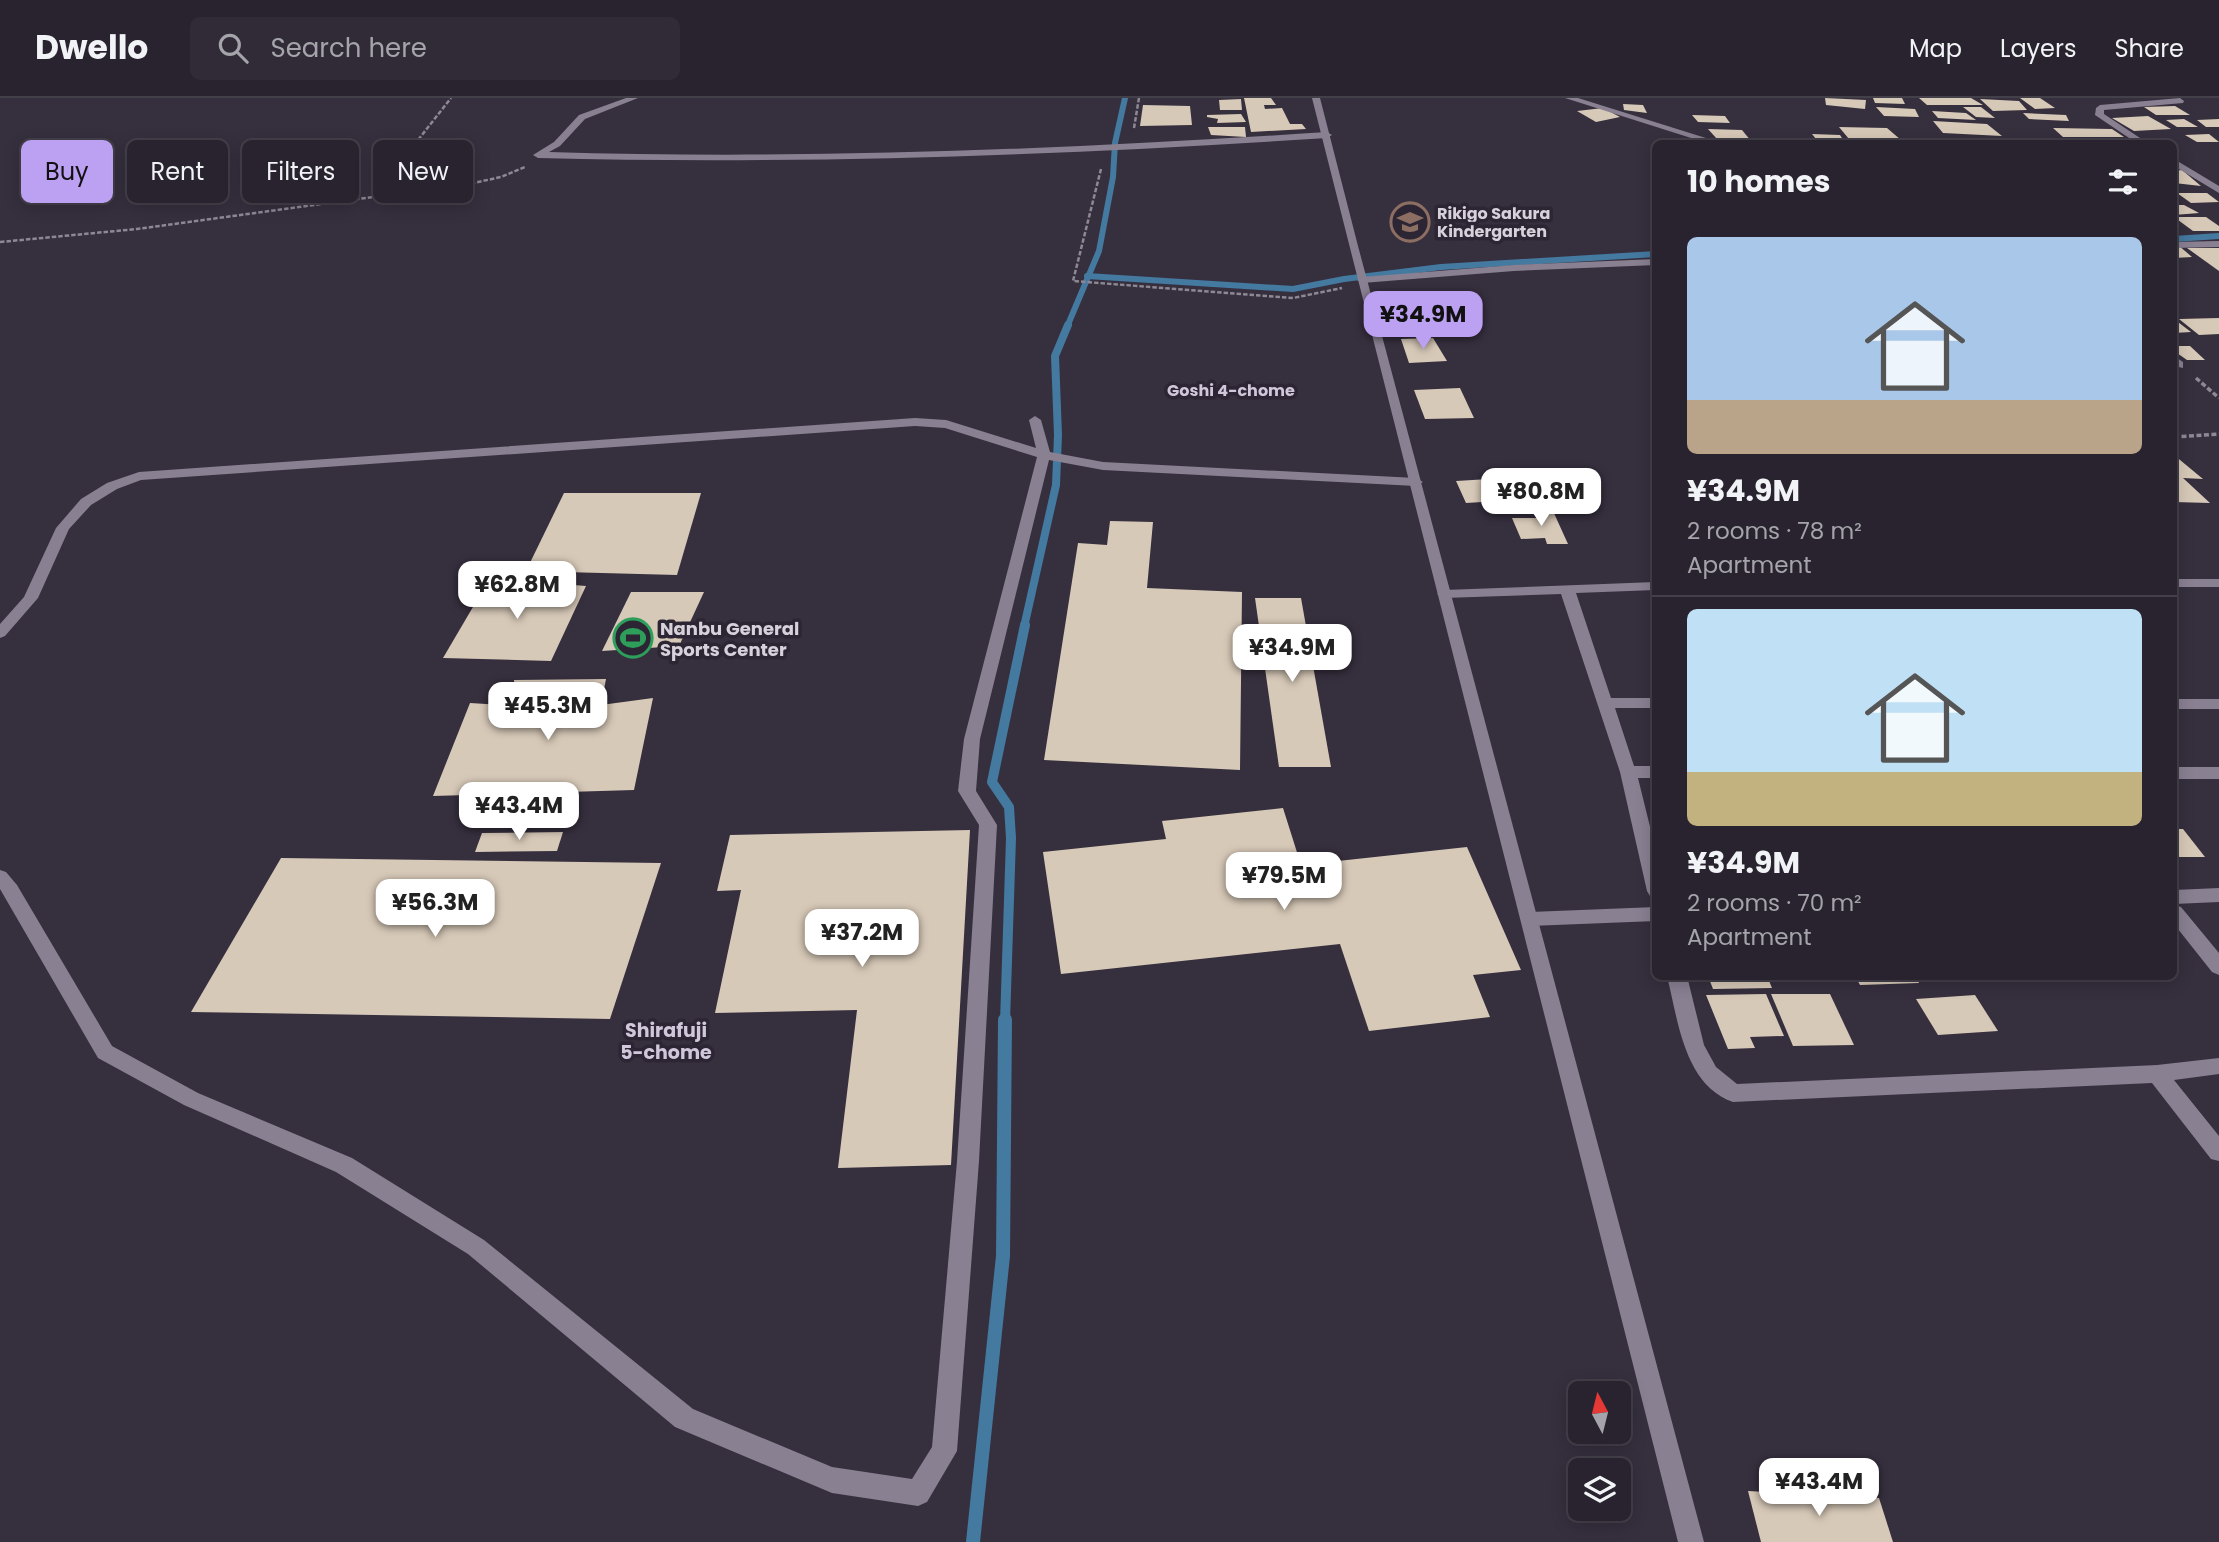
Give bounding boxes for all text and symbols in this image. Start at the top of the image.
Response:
search box [190,17,680,80]
text: Dwello [35,24,148,71]
icon: search [214,29,252,67]
text: Search here [270,30,427,66]
text: Map [1909,32,1962,65]
text: Layers [2000,32,2076,65]
text: Share [2114,32,2184,65]
chip: Buy [21,140,113,203]
chip: Rent [127,140,228,203]
chip: Filters [242,140,359,203]
chip: New [373,140,473,203]
text: 10 homes [1687,160,1831,203]
icon: filters [2104,163,2142,201]
school or university icon: Rikigo Sakura Kindergarten [1389,201,1431,243]
place label: Rikigo Sakura Kindergarten [1437,202,1550,243]
icon: home [1852,283,1978,409]
pin: ¥34.9M [1366,292,1480,351]
text: ¥34.9M [1380,298,1466,330]
district label: Goshi 4-chome [1167,379,1295,402]
pin: ¥80.8M [1484,468,1598,528]
text: ¥34.9M [1687,469,1800,512]
text: ¥80.8M [1497,475,1585,507]
text: 2 rooms · 78 m² [1687,515,1862,547]
text: Apartment [1687,549,1812,581]
pin: ¥62.8M [460,561,574,621]
text: ¥62.8M [474,568,560,600]
place label: Nanbu General Sports Center [660,616,799,662]
sports icon: Nanbu General Sports Center [612,617,654,659]
pin: ¥34.9M [1235,624,1349,684]
text: ¥34.9M [1249,631,1335,663]
icon: home [1852,655,1978,781]
pin: ¥45.3M [491,682,605,742]
text: ¥45.3M [504,689,592,721]
pin: ¥43.4M [462,782,576,842]
text: ¥43.4M [475,789,563,821]
text: ¥34.9M [1687,841,1800,884]
pin: ¥79.5M [1227,852,1341,912]
text: ¥79.5M [1242,859,1326,891]
pin: ¥56.3M [378,880,492,939]
text: ¥56.3M [392,886,478,918]
text: 2 rooms · 70 m² [1687,887,1862,919]
pin: ¥37.2M [805,910,919,969]
text: ¥37.2M [821,916,903,948]
text: Apartment [1687,921,1812,953]
district label: Shirafuji 5-chome [620,1017,712,1066]
north arrow [1568,1381,1631,1444]
map controls [1568,1381,1631,1521]
button: layers [1568,1458,1631,1521]
pin: ¥43.4M [1762,1458,1876,1518]
text: ¥43.4M [1775,1465,1863,1497]

